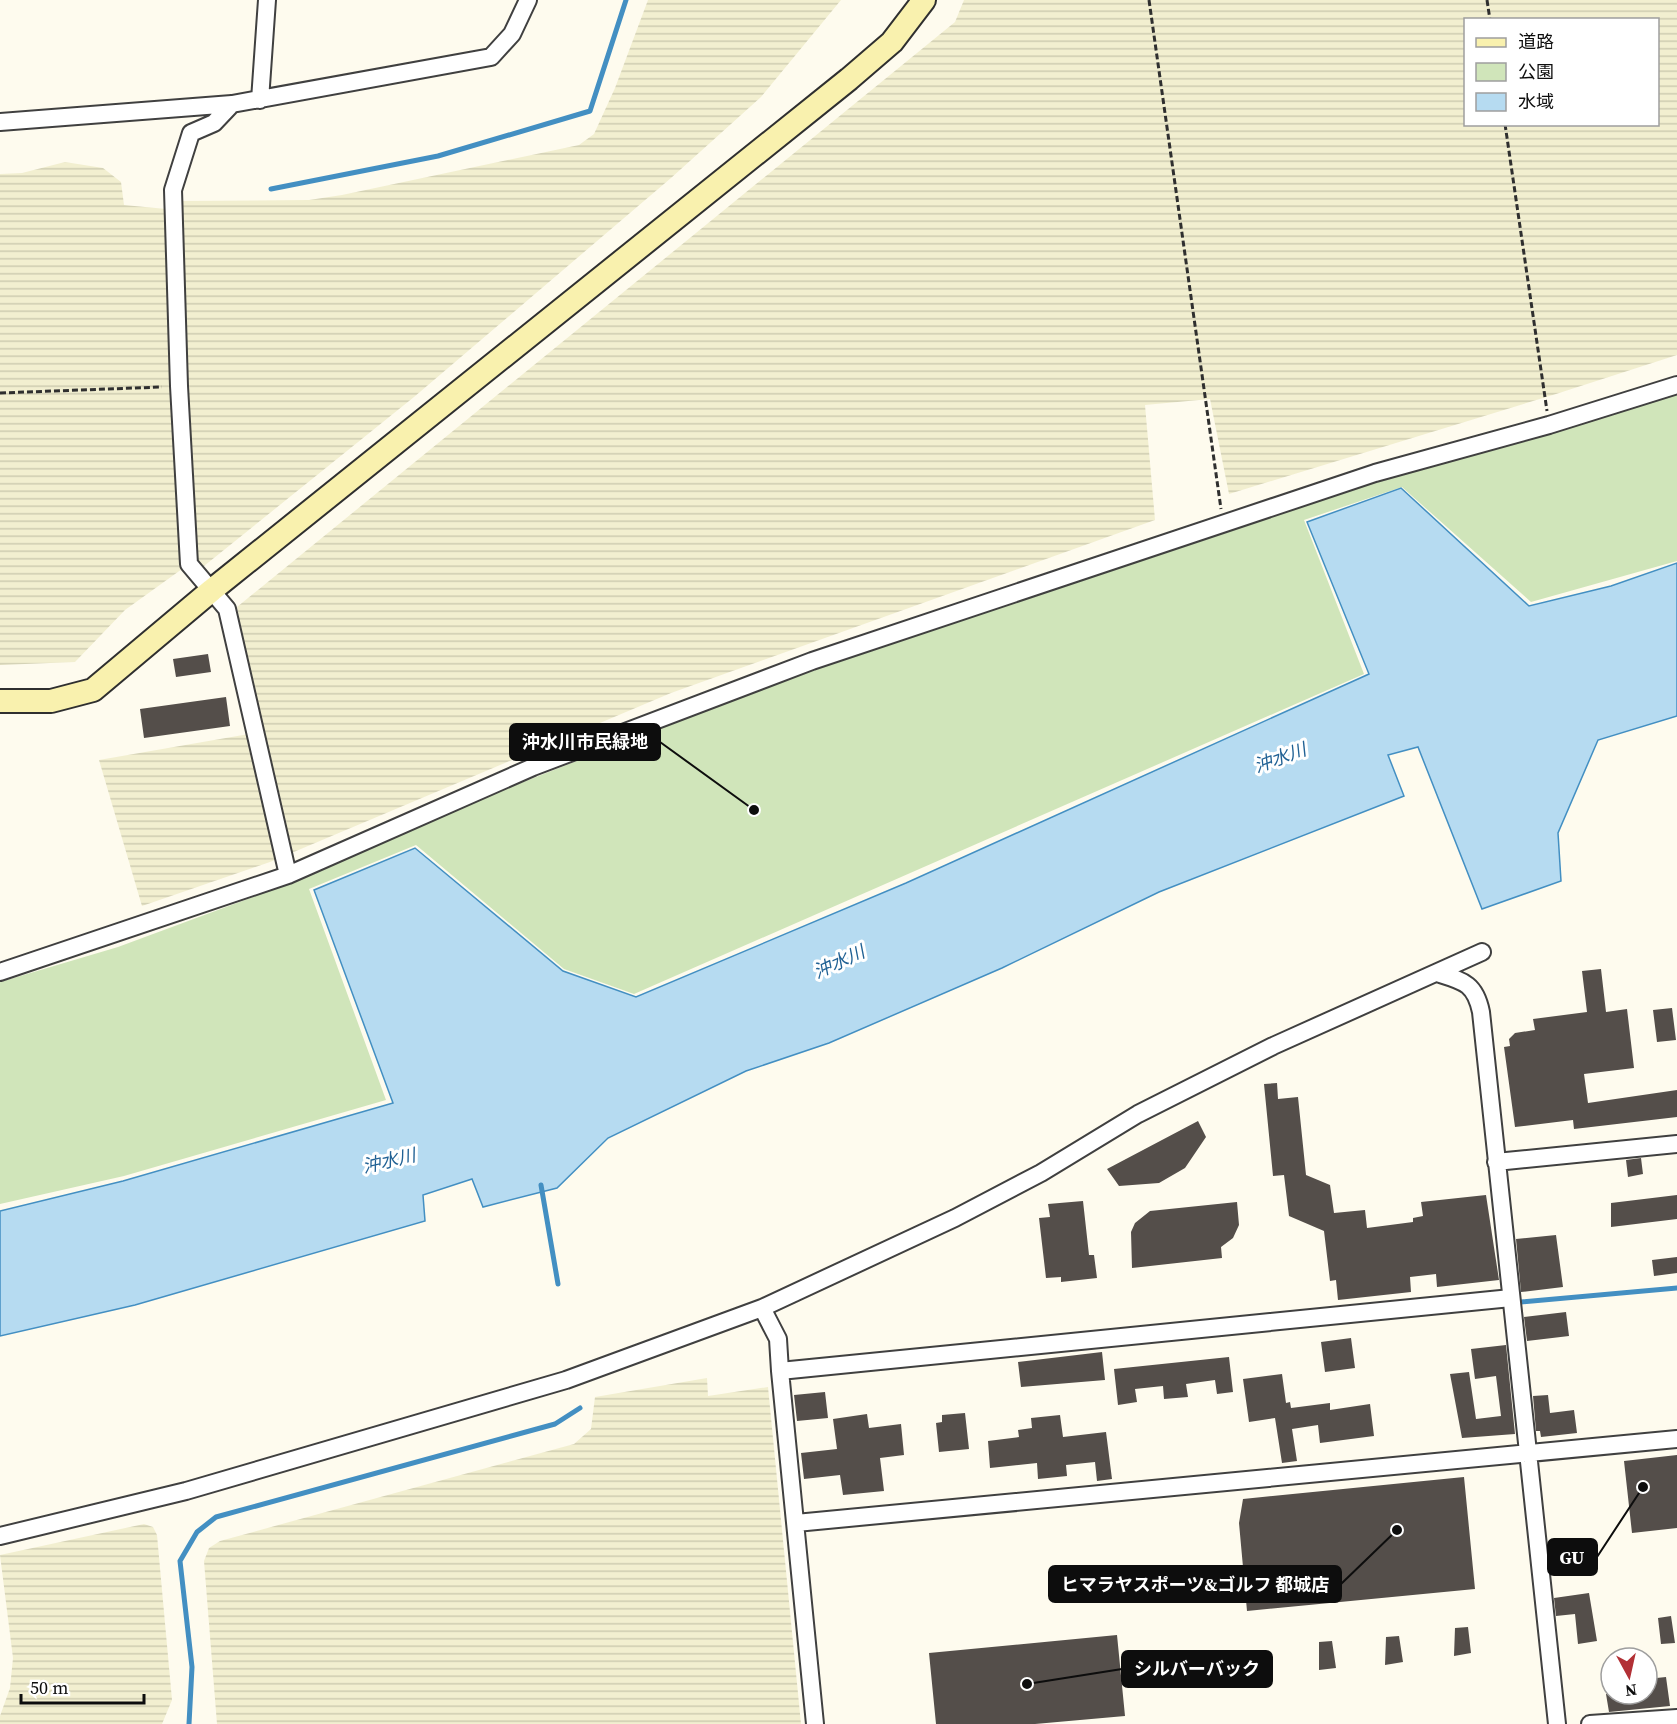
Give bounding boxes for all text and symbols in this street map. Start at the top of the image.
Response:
legend [1464,18,1659,126]
text: 道路 [1518,29,1554,54]
text: 公園 [1518,59,1554,84]
text: 水域 [1518,89,1554,114]
callout: 沖水川市民緑地 [510,724,660,760]
text: 沖水川市民緑地 [522,729,648,754]
water label: 沖水川 [1250,736,1311,779]
water label: 沖水川 [809,938,870,984]
water label: 沖水川 [360,1142,420,1179]
callout: GU [1548,1539,1597,1575]
text: GU [1560,1545,1584,1570]
callout: ヒマラヤスポーツ&ゴルフ 都城店 [1049,1566,1341,1602]
text: ヒマラヤスポーツ&ゴルフ 都城店 [1061,1572,1329,1597]
north arrow [1599,1646,1659,1706]
callout: シルバーバック [1122,1651,1272,1687]
text: シルバーバック [1134,1656,1260,1681]
scale bar [21,1667,144,1705]
text: 50 m [30,1675,68,1700]
text: N [1623,1679,1638,1703]

